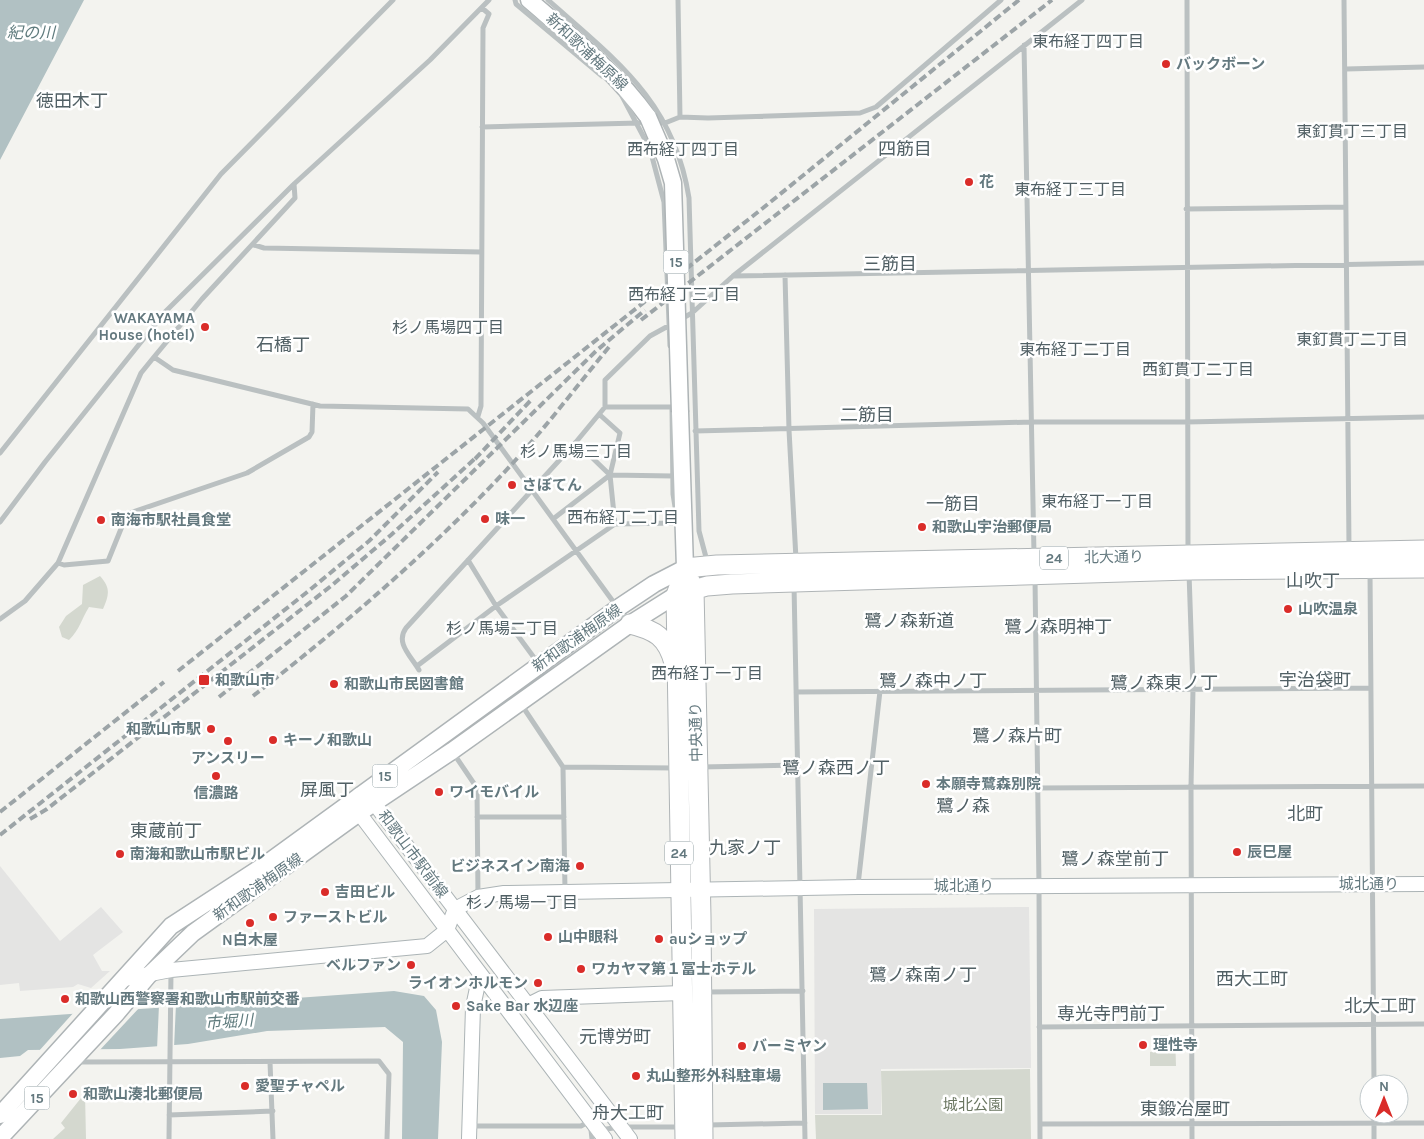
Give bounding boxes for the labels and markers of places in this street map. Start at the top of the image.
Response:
place label: バックボーン [1176,55,1265,73]
marker: バックボーン [1160,58,1172,70]
place label: 花 [979,173,994,191]
marker: 花 [963,176,975,188]
place label: WAKAYAMA House (hotel) [99,309,196,344]
marker: WAKAYAMA House (hotel) [199,321,211,333]
place label: さぼてん [522,476,582,494]
marker: さぼてん [506,479,518,491]
place label: 味一 [495,510,525,528]
place label: 南海市駅社員食堂 [111,511,231,529]
marker: 味一 [479,513,491,525]
marker: 南海市駅社員食堂 [95,514,107,526]
place label: 和歌山宇治郵便局 [932,518,1052,536]
marker: 和歌山宇治郵便局 [916,521,928,533]
place label: 山吹温泉 [1298,600,1358,618]
marker: 山吹温泉 [1282,603,1294,615]
place label: 和歌山市 [215,671,275,689]
marker: 和歌山市 [197,673,211,687]
place label: 和歌山市民図書館 [344,675,464,693]
marker: 和歌山市民図書館 [328,678,340,690]
place label: 和歌山市駅 [126,720,201,738]
marker: 和歌山市駅 [205,723,217,735]
place label: キーノ和歌山 [283,731,372,749]
marker: キーノ和歌山 [267,734,279,746]
marker: アンスリー [222,735,234,747]
place label: アンスリー [191,749,265,767]
marker: 信濃路 [210,770,222,782]
place label: 本願寺鷺森別院 [936,775,1041,793]
marker: 本願寺鷺森別院 [920,778,932,790]
place label: ワイモバイル [449,783,539,801]
place label: 信濃路 [193,784,239,802]
marker: ワイモバイル [433,786,445,798]
place label: 辰巳屋 [1247,843,1292,861]
place label: 南海和歌山市駅ビル [130,845,265,863]
marker: 辰巳屋 [1231,846,1243,858]
marker: 南海和歌山市駅ビル [114,848,126,860]
place label: ビジネスイン南海 [450,857,570,875]
marker: ビジネスイン南海 [574,860,586,872]
place label: 吉田ビル [335,883,395,901]
marker: 吉田ビル [319,886,331,898]
place label: ファーストビル [283,908,387,926]
marker: ファーストビル [267,911,279,923]
marker: N白木屋 [244,917,256,929]
place label: 山中眼科 [558,928,618,946]
place label: auショップ [669,930,747,948]
place label: N白木屋 [222,931,278,949]
marker: 山中眼科 [542,931,554,943]
marker: auショップ [653,933,665,945]
place label: ベルファン [326,956,401,974]
marker: ベルファン [405,959,417,971]
place label: ワカヤマ第１冨士ホテル [591,960,756,978]
marker: ワカヤマ第１冨士ホテル [575,963,587,975]
place label: ライオンホルモン [408,974,528,992]
marker: ライオンホルモン [532,977,544,989]
place label: 和歌山西警察署和歌山市駅前交番 [75,990,300,1008]
marker: 和歌山西警察署和歌山市駅前交番 [59,993,71,1005]
place label: Sake Bar 水辺座 [466,997,578,1015]
marker: Sake Bar 水辺座 [450,1000,462,1012]
place label: 理性寺 [1153,1036,1198,1054]
place label: バーミヤン [752,1037,827,1055]
marker: 理性寺 [1137,1039,1149,1051]
marker: バーミヤン [736,1040,748,1052]
place label: 丸山整形外科駐車場 [646,1067,781,1085]
marker: 丸山整形外科駐車場 [630,1070,642,1082]
place label: 愛聖チャペル [255,1077,345,1095]
marker: 愛聖チャペル [239,1080,251,1092]
place label: 和歌山湊北郵便局 [83,1085,203,1103]
marker: 和歌山湊北郵便局 [67,1088,79,1100]

